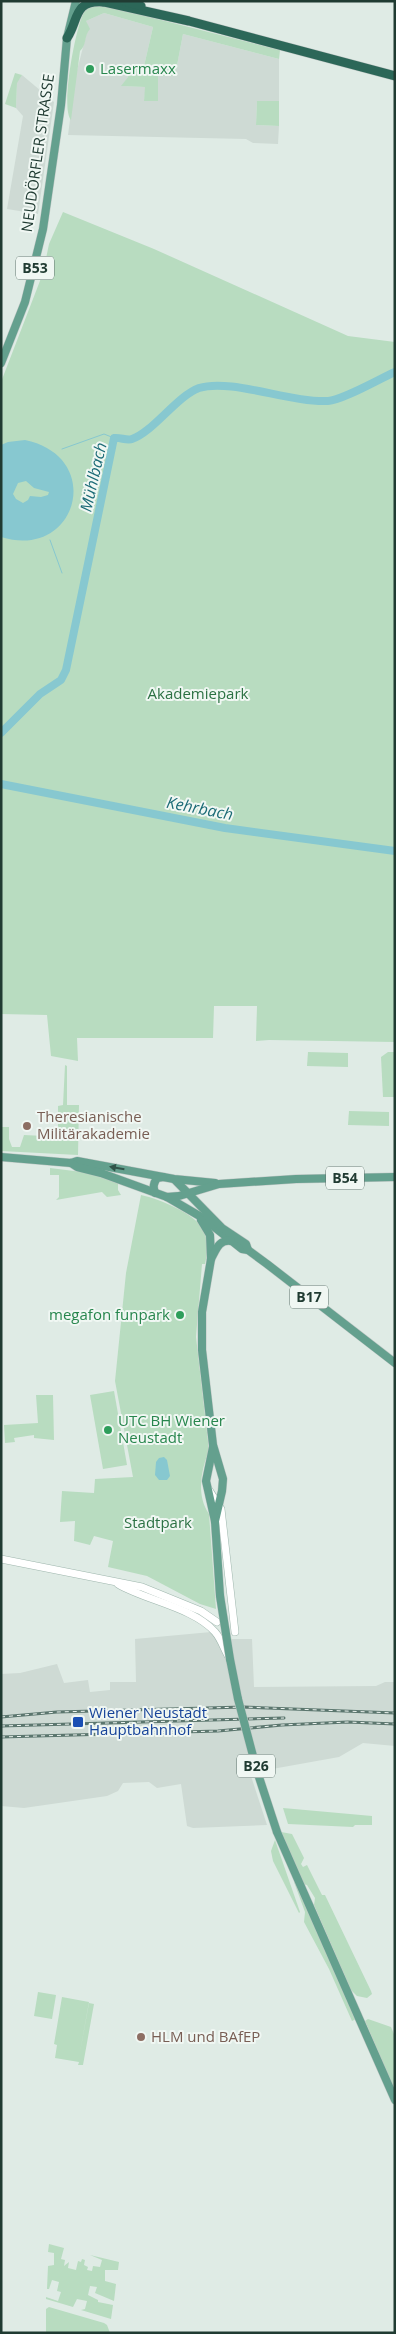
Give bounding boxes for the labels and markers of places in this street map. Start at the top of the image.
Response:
place label: Lasermaxx [100,58,176,78]
marker: Lasermaxx [84,63,96,75]
place label: Theresianische Militärakademie [37,1106,150,1143]
marker: Theresianische Militärakademie [21,1120,33,1132]
place label: megafon funpark [49,1304,170,1324]
marker: megafon funpark [174,1309,186,1321]
place label: UTC BH Wiener Neustadt [118,1410,225,1447]
marker: UTC BH Wiener Neustadt [102,1424,114,1436]
place label: Wiener Neustadt Hauptbahnhof [89,1702,207,1739]
marker: Wiener Neustadt Hauptbahnhof [71,1715,85,1729]
place label: HLM und BAfEP [151,2026,260,2046]
marker: HLM und BAfEP [135,2031,147,2043]

